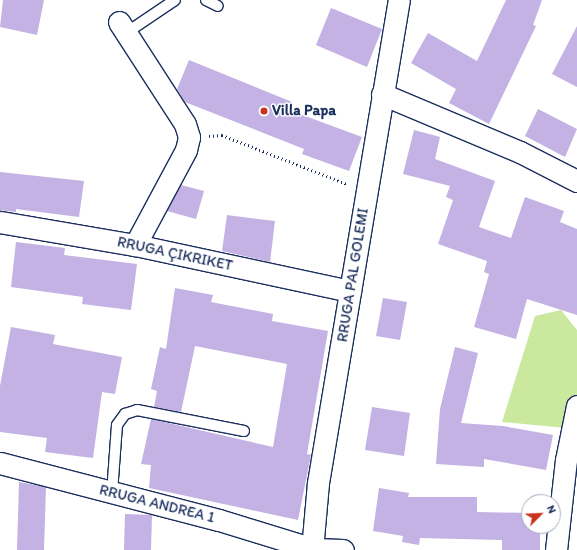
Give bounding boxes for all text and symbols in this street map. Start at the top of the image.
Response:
place label: Villa Papa [272,102,335,120]
marker: Villa Papa [259,106,269,116]
street label: RRUGA PAL GOLEMI [334,207,372,343]
street label: RRUGA ÇIKRIKET [116,233,234,275]
street label: RRUGA ANDREA 1 [97,481,217,527]
north arrow [521,494,561,534]
text: N [544,503,559,515]

